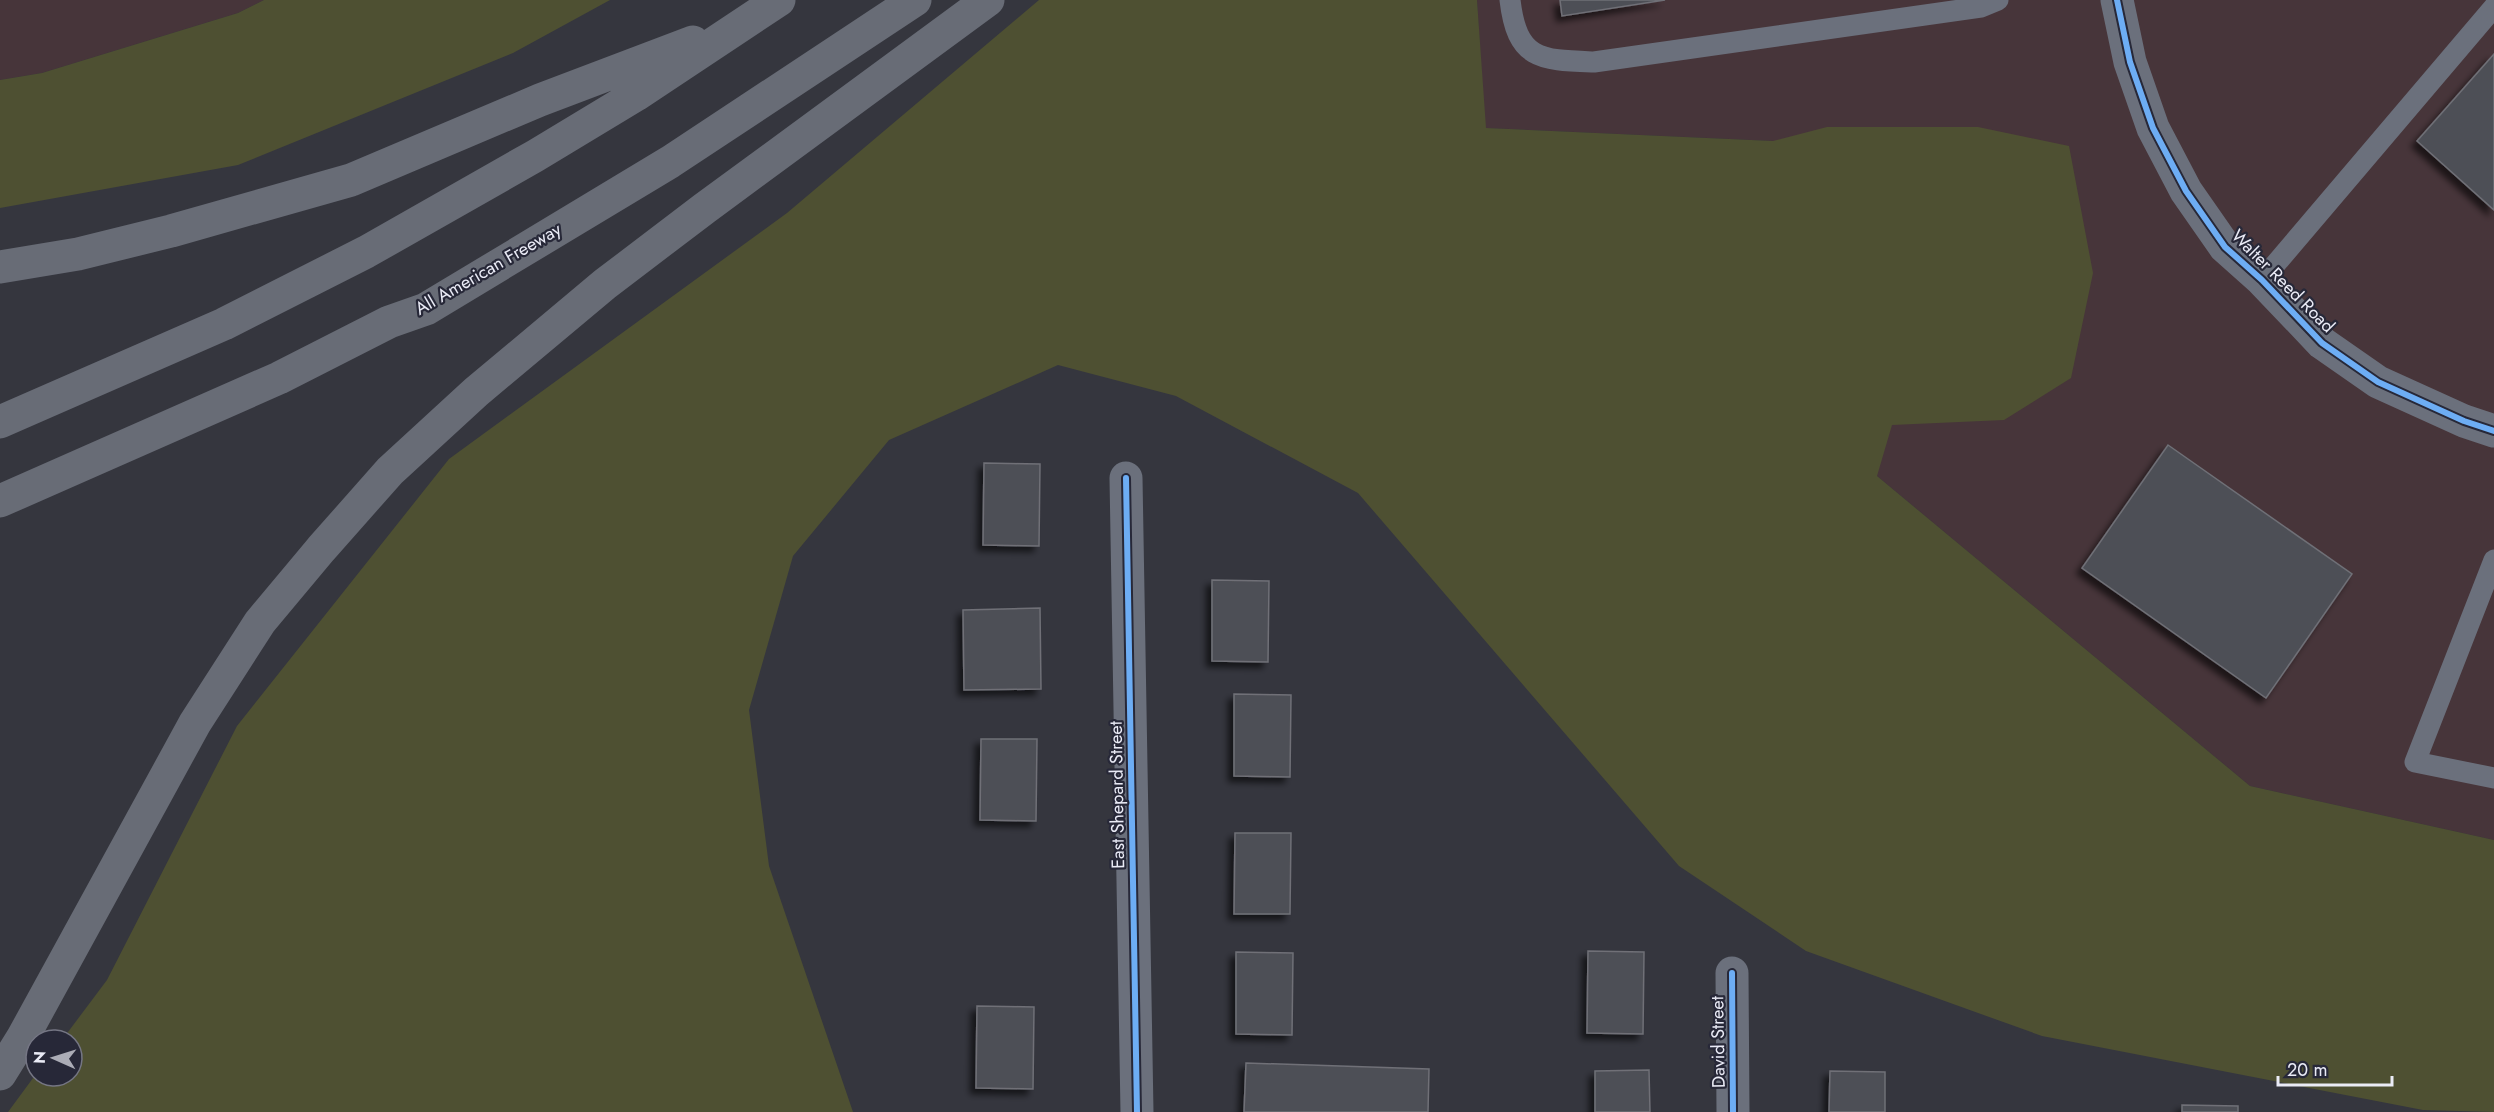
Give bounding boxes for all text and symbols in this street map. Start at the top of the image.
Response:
street label: All American Freeway [410,216,566,322]
street label: Walter Reed Road [2225,223,2341,339]
street label: East Shepard Street [1103,720,1131,869]
street label: David Street [1704,995,1732,1088]
north arrow [24,1028,84,1088]
scale bar [2278,1049,2392,1087]
text: N [28,1050,51,1064]
text: 20 m [2287,1057,2327,1083]

